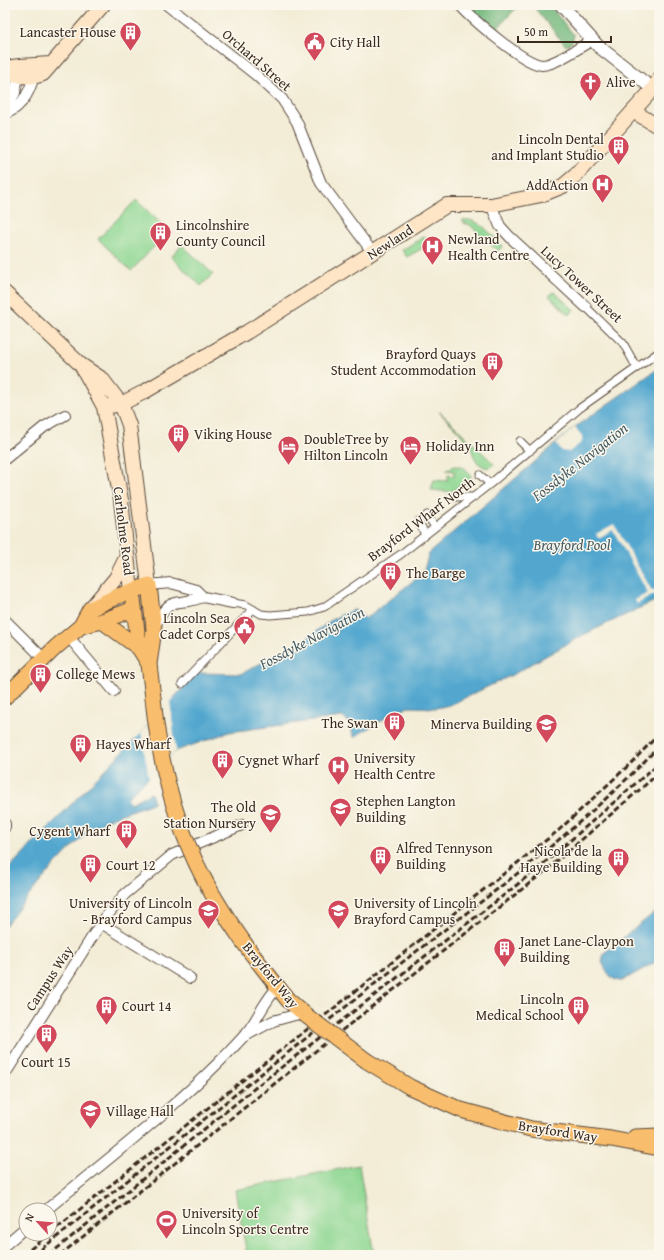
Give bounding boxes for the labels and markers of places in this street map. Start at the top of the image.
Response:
building icon: Lancaster House [118,19,144,52]
place label: Lancaster House [20,22,116,42]
public building icon: City Hall [302,29,328,62]
place label: City Hall [330,32,380,52]
church icon: Alive [577,69,603,102]
place label: Alive [606,72,636,92]
place label: Lincoln Dental and Implant Studio [491,129,604,165]
building icon: Lincoln Dental and Implant Studio [606,134,632,167]
hospital icon: AddAction [590,172,616,205]
place label: AddAction [526,175,588,195]
place label: Lincolnshire County Council [176,215,266,251]
building icon: Lincolnshire County Council [148,220,174,253]
place label: Newland Health Centre [448,229,530,265]
hospital icon: Newland Health Centre [420,234,446,267]
place label: Brayford Quays Student Accommodation [331,344,476,380]
building icon: Brayford Quays Student Accommodation [479,349,505,382]
building icon: Viking House [165,421,191,454]
place label: Viking House [194,424,273,444]
place label: DoubleTree by Hilton Lincoln [304,429,389,465]
hotel icon: Holiday Inn [397,433,423,466]
hotel icon: DoubleTree by Hilton Lincoln [275,434,301,467]
place label: Holiday Inn [426,436,495,456]
building icon: The Barge [378,560,404,593]
place label: The Barge [406,563,466,583]
place label: Lincoln Sea Cadet Corps [160,608,230,644]
public building icon: Lincoln Sea Cadet Corps [232,613,258,646]
building icon: College Mews [27,661,53,694]
place label: College Mews [56,664,135,684]
building icon: The Swan [381,710,407,743]
school or university icon: Minerva Building [534,711,560,744]
place label: The Swan [322,713,378,733]
place label: Minerva Building [430,714,532,734]
building icon: Hayes Wharf [67,731,93,764]
place label: Hayes Wharf [96,734,172,754]
building icon: Cygnet Wharf [209,747,235,780]
place label: University Health Centre [354,748,436,784]
place label: Cygnet Wharf [238,750,320,770]
hospital icon: University Health Centre [325,753,351,786]
place label: Stephen Langton Building [356,791,456,827]
school or university icon: Stephen Langton Building [328,796,354,829]
place label: The Old Station Nursery [163,797,257,833]
school or university icon: The Old Station Nursery [258,802,284,835]
building icon: Cygent Wharf [113,818,139,851]
place label: Cygent Wharf [29,821,111,841]
place label: Alfred Tennyson Building [396,838,493,874]
place label: Nicola de la Haye Building [520,841,602,877]
building icon: Alfred Tennyson Building [367,843,393,876]
building icon: Nicola de la Haye Building [605,846,631,879]
building icon: Court 12 [77,852,103,885]
place label: Court 12 [106,855,156,875]
place label: University of Lincoln - Brayford Campus [69,893,192,929]
place label: University of Lincoln Brayford Campus [354,893,477,929]
school or university icon: University of Lincoln - Brayford Campus [195,898,221,931]
school or university icon: University of Lincoln Brayford Campus [325,898,351,931]
place label: Janet Lane-Claypon Building [518,931,634,967]
building icon: Janet Lane-Claypon Building [492,936,518,969]
place label: Lincoln Medical School [476,989,564,1025]
building icon: Court 14 [94,993,120,1026]
building icon: Lincoln Medical School [566,994,592,1027]
place label: Court 14 [122,996,172,1016]
building icon: Court 15 [33,1021,59,1054]
place label: Court 15 [21,1052,71,1072]
school or university icon: Village Hall [78,1098,104,1131]
place label: Village Hall [106,1101,174,1121]
place label: University of Lincoln Sports Centre [182,1203,309,1239]
sports icon: University of Lincoln Sports Centre [154,1208,180,1241]

